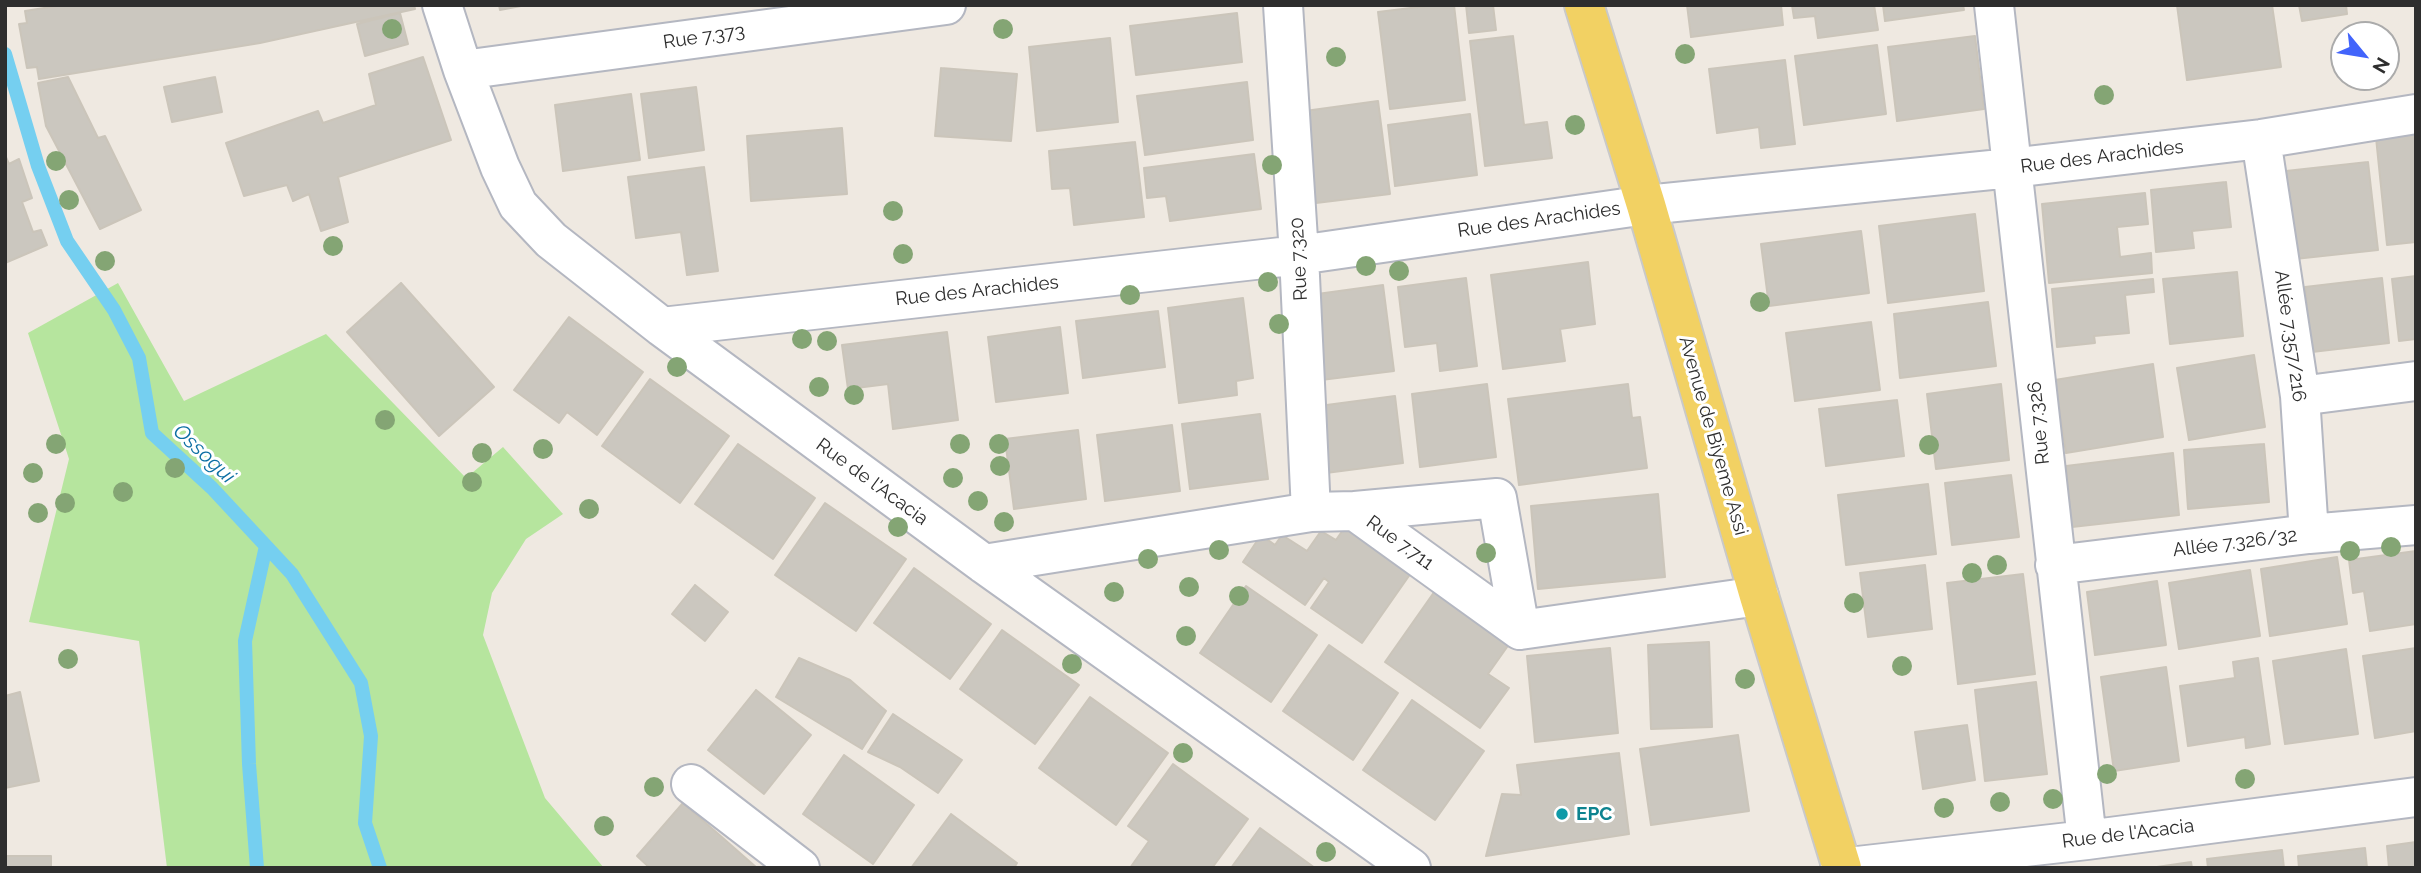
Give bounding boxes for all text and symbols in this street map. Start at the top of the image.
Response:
street label: Rue 7.373 [662,20,746,54]
north arrow [2330,21,2400,91]
text: N [2368,54,2395,77]
street label: Rue des Arachides [2019,136,2185,178]
street label: Rue des Arachides [1456,197,1622,243]
street label: Rue 7.320 [1285,217,1313,301]
street label: Allée 7.357/216 [2269,269,2311,403]
street label: Rue des Arachides [894,271,1060,311]
street label: Avenue de Biyeme Assi [1674,334,1752,538]
street label: Rue 7.326 [2023,380,2055,466]
water label: Ossogui [168,419,240,489]
street label: Rue de l'Acacia [811,434,933,530]
street label: Rue 7.711 [1362,511,1438,575]
street label: Allée 7.326/32 [2171,524,2299,562]
place label: EPC [1576,803,1612,825]
marker: EPC [1554,806,1570,822]
street label: Rue de l'Acacia [2061,815,2195,853]

